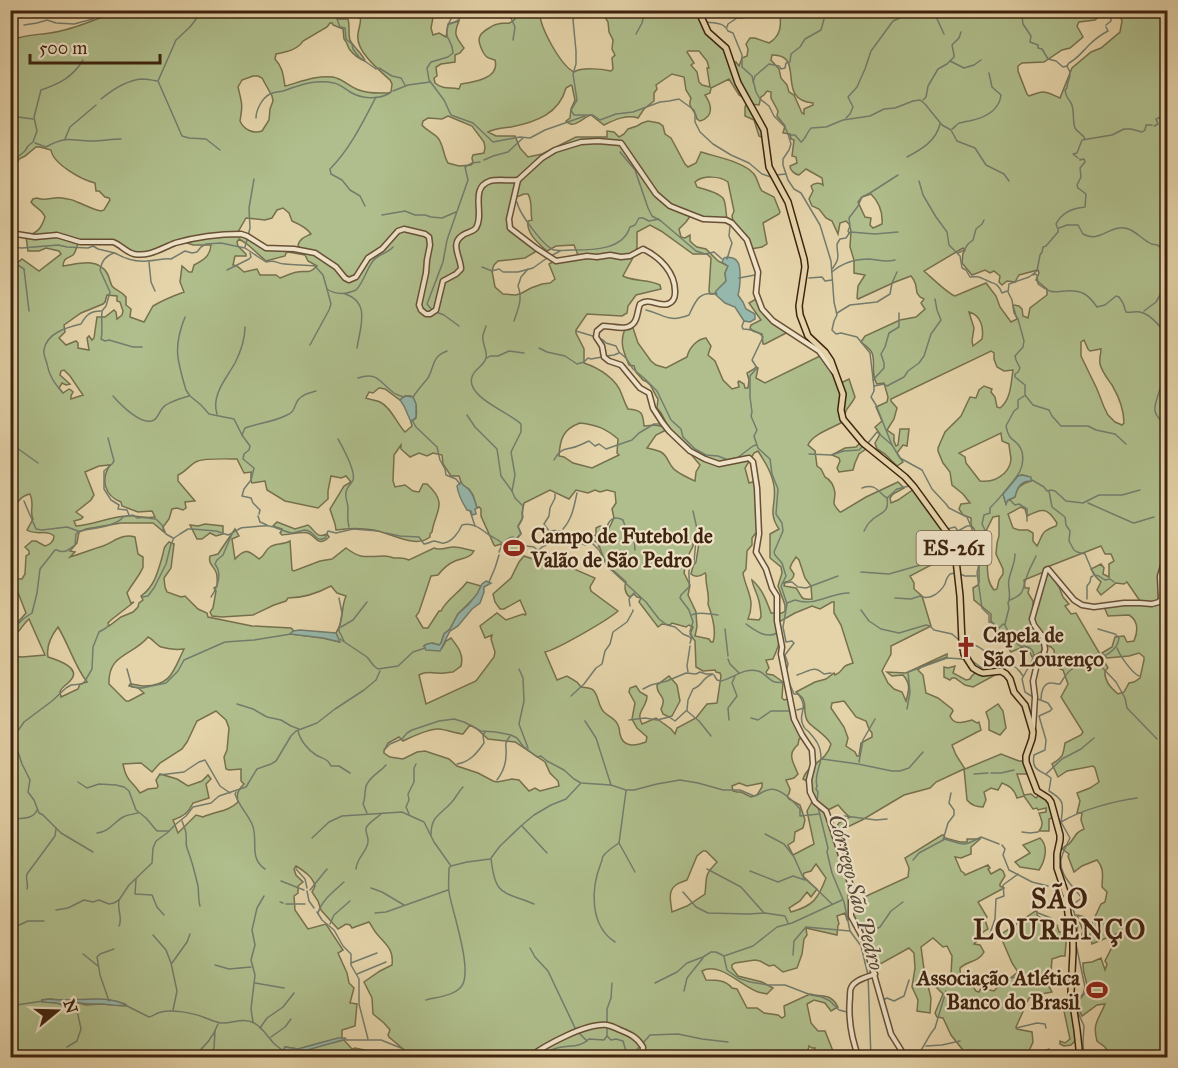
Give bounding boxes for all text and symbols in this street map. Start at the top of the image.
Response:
scale bar [30,27,160,65]
text: 500 m [39,37,87,59]
place label: Campo de Futebol de Valão de São Pedro [530,523,713,573]
road number: ES-261 [916,531,992,565]
sports icon: Campo de Futebol de Valão de São Pedro [502,536,526,560]
place label: Capela de São Lourenço [983,622,1104,672]
church icon: Capela de São Lourenço [954,635,978,659]
water label: Córrego São Pedro [823,811,890,973]
district label: SÃO LOURENÇO [973,882,1147,947]
place label: Associação Atlética Banco do Brasil [915,965,1081,1015]
sports icon: Associação Atlética Banco do Brasil [1085,978,1109,1002]
north arrow [27,981,87,1041]
text: N [60,997,82,1016]

